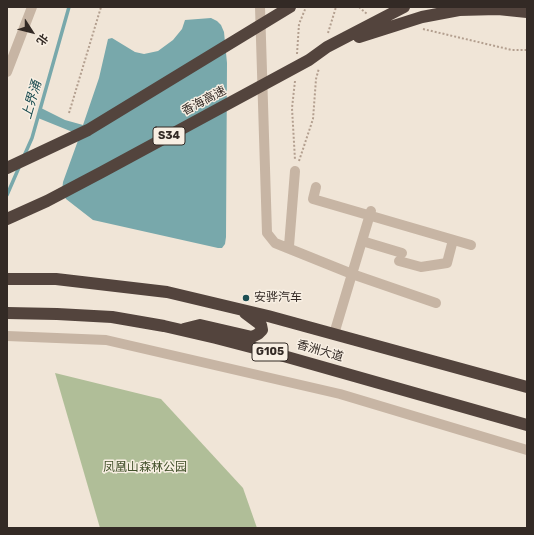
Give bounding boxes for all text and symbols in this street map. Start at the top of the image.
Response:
north arrow [12,12,52,52]
text: 北 [34,31,51,48]
water label: 上界涌 [19,79,45,121]
street label: 香海高速 [179,83,229,119]
road number: S34 [153,127,185,145]
place label: 安骅汽车 [254,291,302,305]
marker: 安骅汽车 [241,293,251,303]
street label: 香洲大道 [295,337,345,365]
road number: G105 [252,343,288,361]
park label: 凤凰山森林公园 [103,461,187,475]

